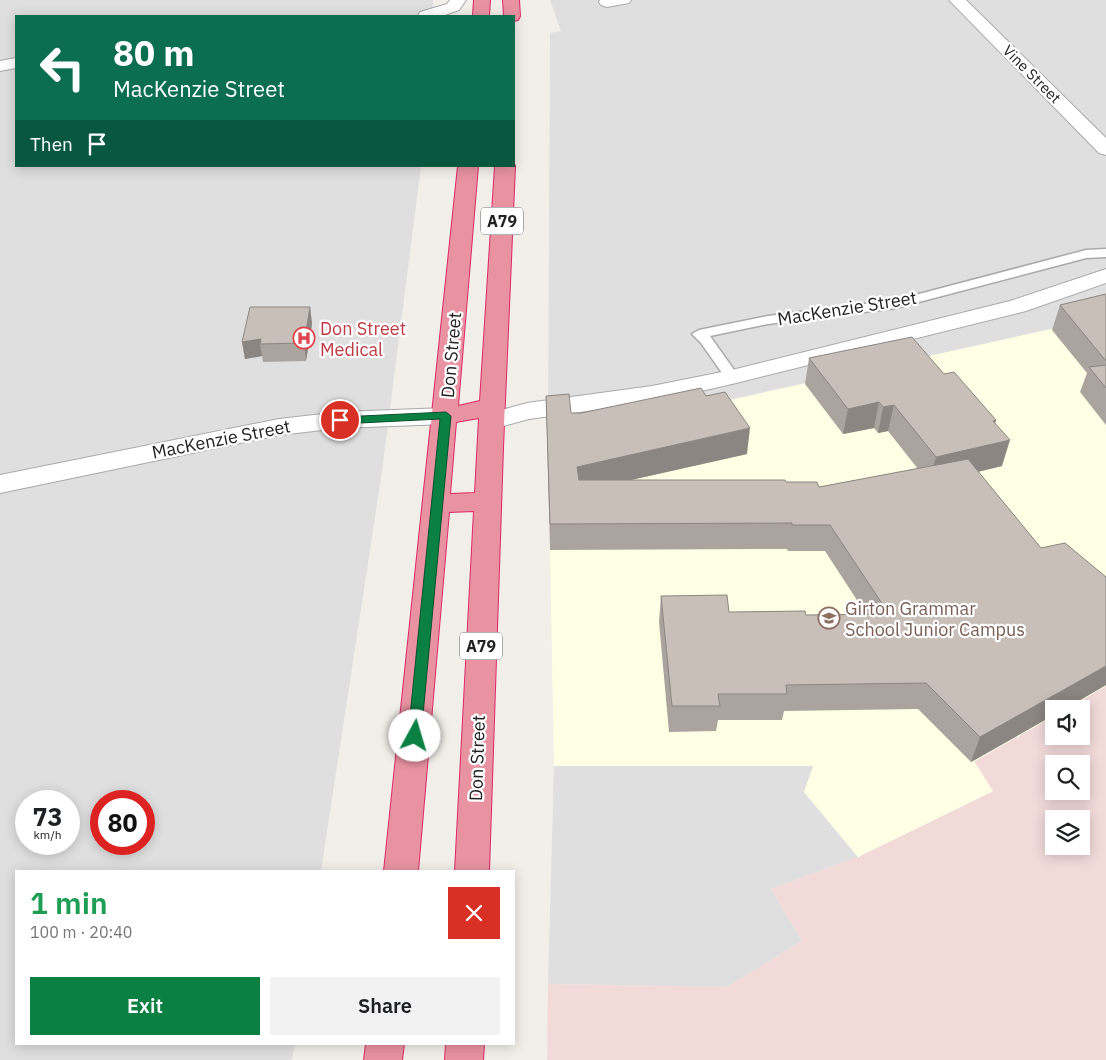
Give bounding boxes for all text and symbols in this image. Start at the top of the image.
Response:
text: 80 m [113,30,195,76]
icon: left [30,35,95,100]
street label: Vine Street [999,41,1065,107]
text: MacKenzie Street [113,74,285,103]
icon: arrive [83,130,111,158]
text: Then [30,132,73,156]
road number: A79 [481,208,523,235]
street label: MacKenzie Street [776,286,918,330]
street label: Don Street [436,311,466,399]
place label: Don Street Medical [320,317,406,361]
hospital icon: Don Street Medical [292,326,316,350]
pin [319,399,361,441]
icon: arrive [326,406,354,434]
street label: MacKenzie Street [150,414,292,464]
place label: Girton Grammar School Junior Campus [845,597,1025,641]
school or university icon: Girton Grammar School Junior Campus [817,606,841,630]
road number: A79 [460,632,502,659]
map controls [1045,700,1090,855]
button: sound [1045,700,1090,745]
position arrow [388,709,440,761]
street label: Don Street [464,715,490,801]
button: search [1045,755,1090,800]
speed limit sign: 80 [90,790,155,855]
text: 73 [32,800,63,833]
button: layers [1045,810,1090,855]
text: km/h [33,827,62,842]
text: 1 min [30,883,108,922]
button: close [448,887,500,939]
text: 100 m · 20:40 [30,922,132,942]
button: Exit [30,977,260,1035]
button: Share [270,977,500,1035]

